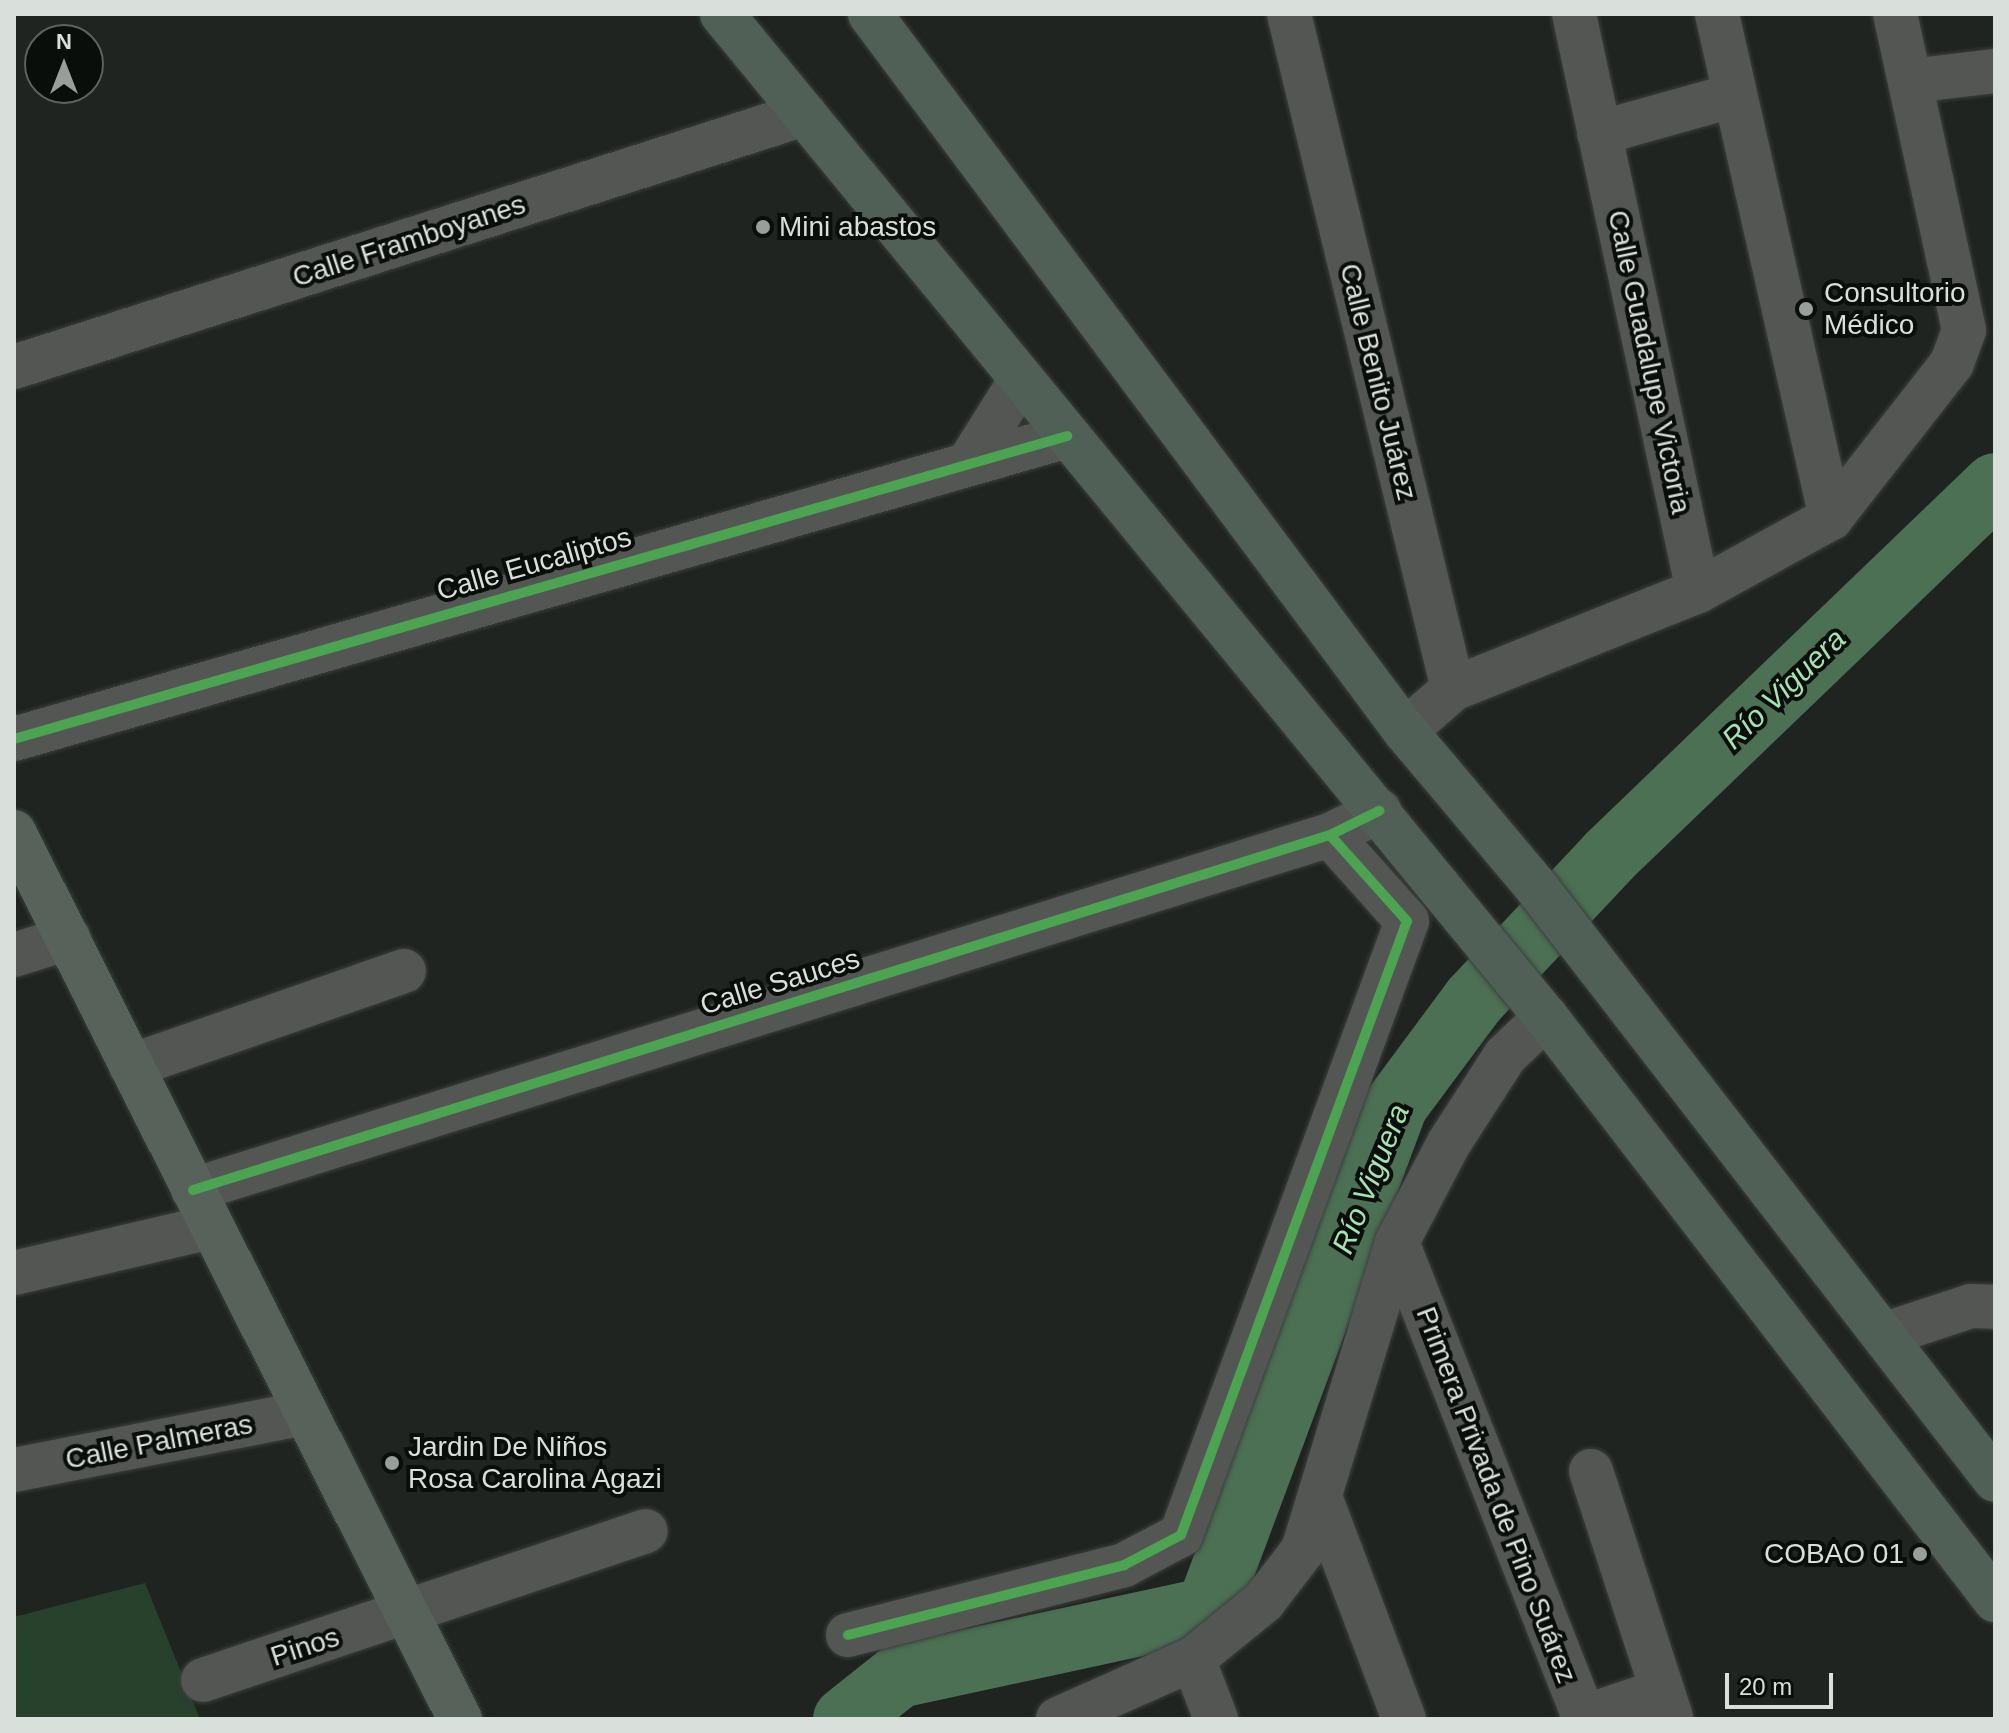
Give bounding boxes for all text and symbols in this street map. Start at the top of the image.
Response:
north arrow [24,24,104,104]
text: N [56,29,72,54]
street label: Calle Framboyanes [288,188,530,294]
street label: Calle Guadalupe Victoria [1600,207,1698,517]
place label: Mini abastos [779,210,936,244]
marker: Mini abastos [754,218,772,236]
street label: Calle Benito Juárez [1332,260,1424,504]
place label: Consultorio Médico [1824,276,1966,342]
marker: Consultorio Médico [1795,298,1817,320]
street label: Calle Eucaliptos [433,520,635,608]
water label: Río Viguera [1715,621,1853,757]
street label: Calle Sauces [696,942,864,1022]
water label: Río Viguera [1325,1099,1417,1259]
street label: Primera Privada de Pino Suárez [1409,1302,1583,1688]
street label: Calle Palmeras [63,1407,255,1477]
place label: Jardin De Niños Rosa Carolina Agazi [408,1430,663,1496]
marker: Jardin De Niños Rosa Carolina Agazi [383,1454,401,1472]
place label: COBAO 01 [1764,1537,1904,1571]
marker: COBAO 01 [1911,1545,1929,1563]
street label: Pinos [267,1620,343,1674]
scale bar [1729,1657,1837,1707]
text: 20 m [1739,1673,1792,1700]

